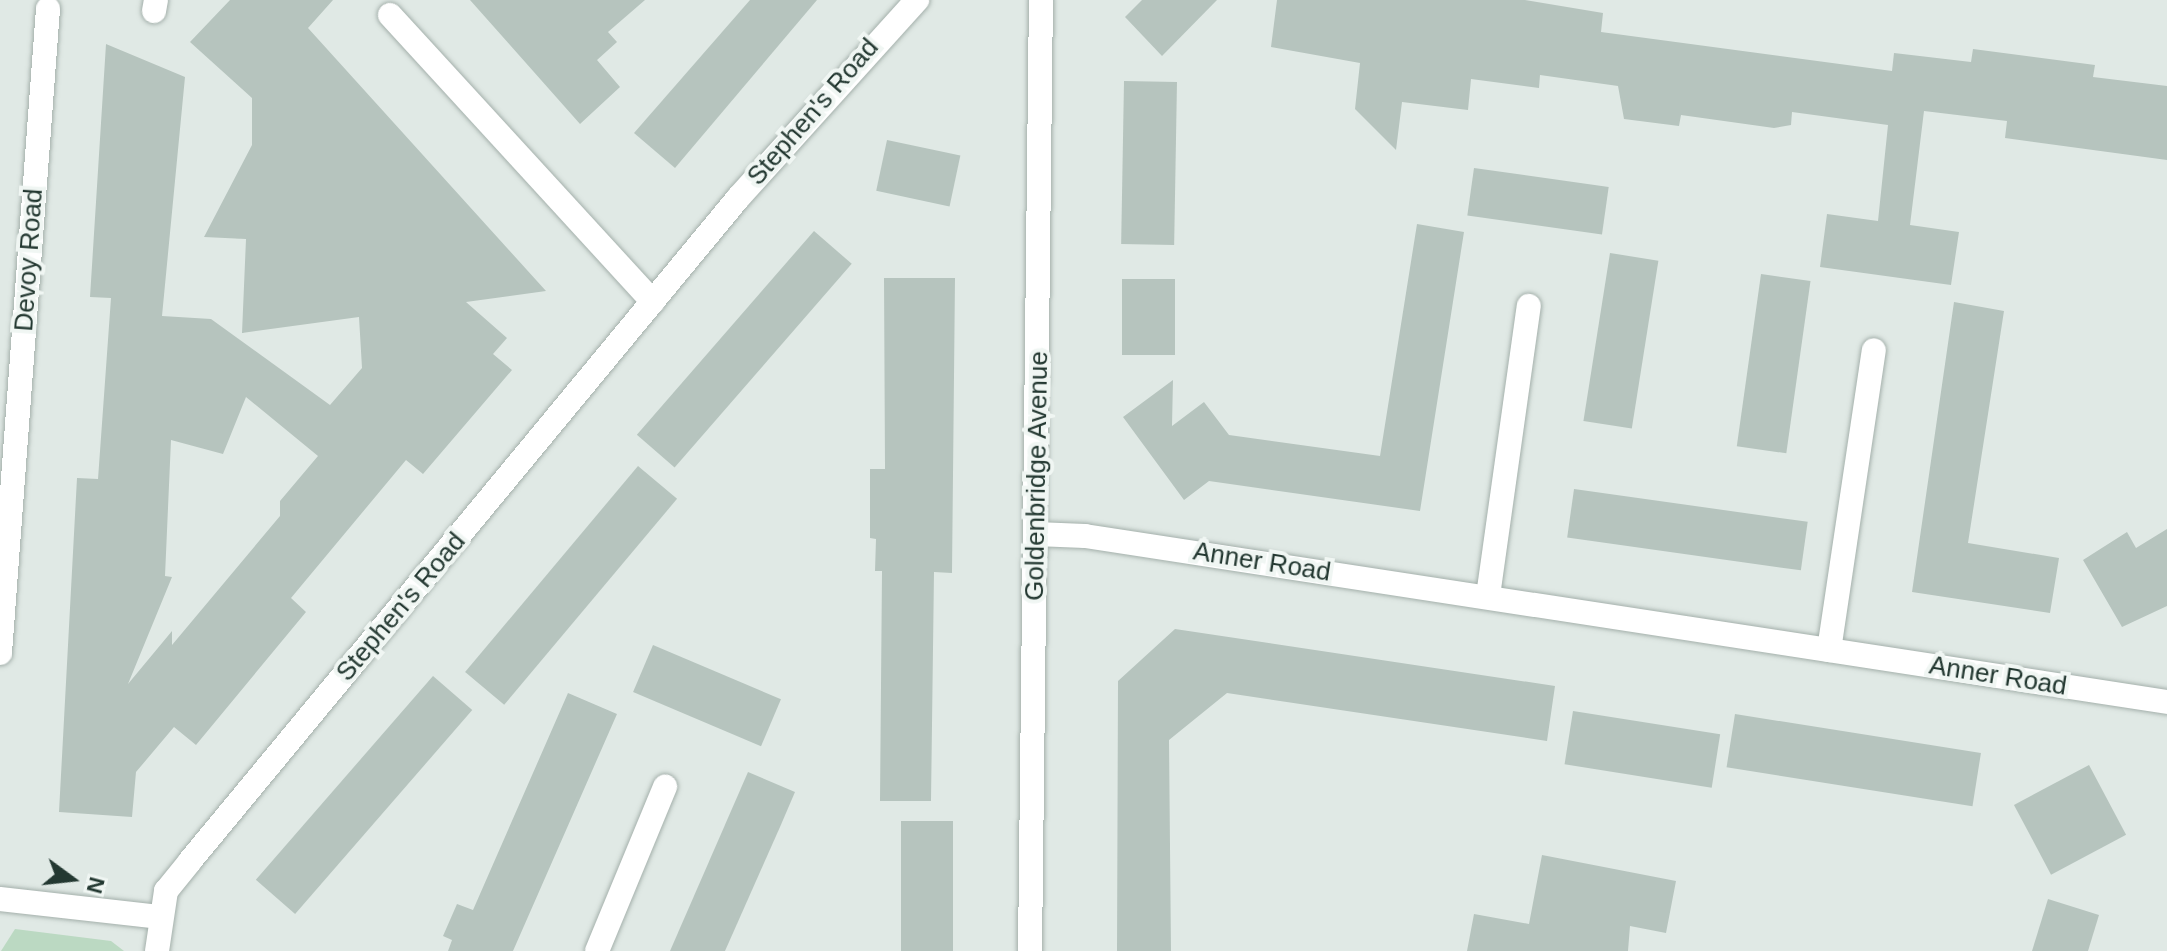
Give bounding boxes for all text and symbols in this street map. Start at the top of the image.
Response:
street label: Stephen's Road [741,32,885,192]
street label: Devoy Road [8,188,50,332]
street label: Goldenbridge Avenue [1019,350,1055,602]
street label: Stephen's Road [330,526,472,688]
street label: Anner Road [1191,536,1333,588]
street label: Anner Road [1927,650,2069,702]
north arrow [32,839,112,919]
text: N [82,874,110,896]

